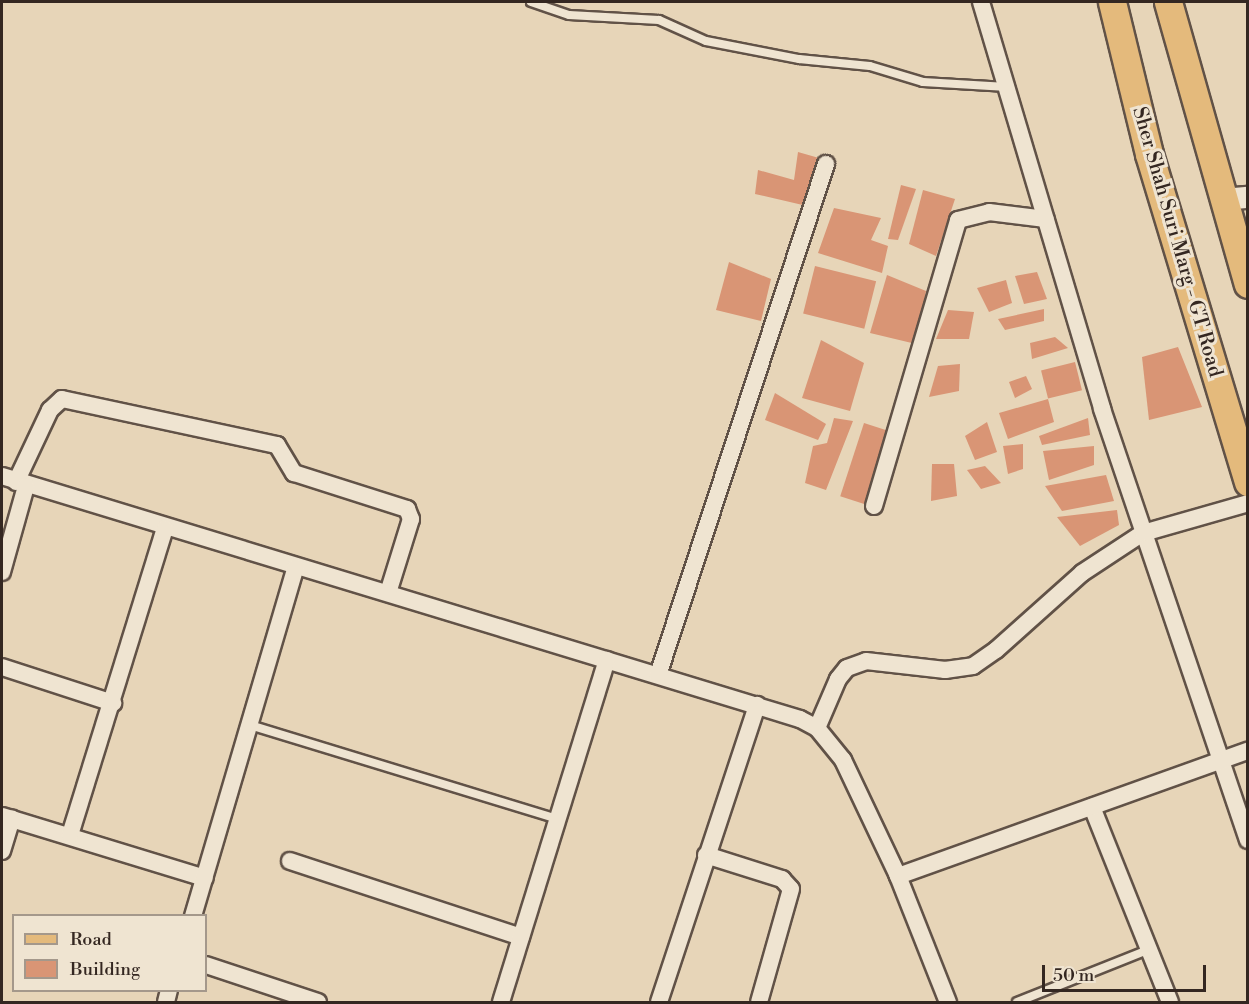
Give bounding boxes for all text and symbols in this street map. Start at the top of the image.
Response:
street label: Sher Shah Suri Marg - GT Road [1127,104,1227,380]
legend [12,914,207,992]
text: Road [70,928,112,951]
scale bar [1045,953,1208,991]
text: Building [70,958,140,981]
text: 50 m [1053,964,1094,987]

